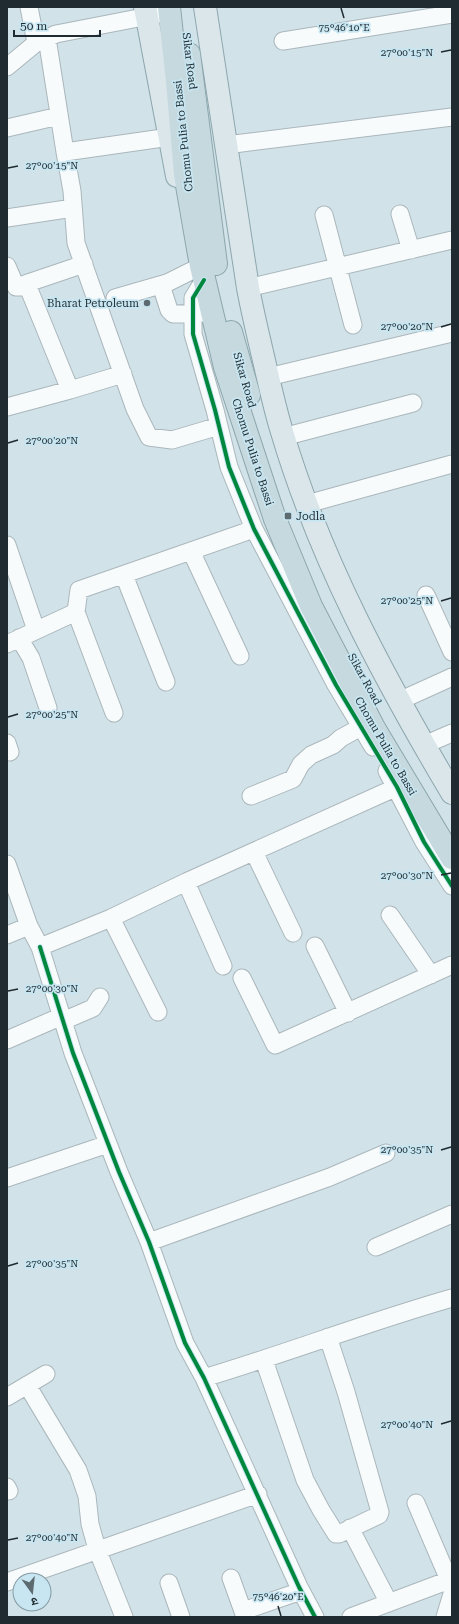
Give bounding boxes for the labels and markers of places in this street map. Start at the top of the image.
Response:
place label: Bharat Petroleum [47,297,139,310]
marker: Bharat Petroleum [142,298,152,308]
place label: Jodla [296,510,325,523]
marker: Jodla [283,511,293,521]

